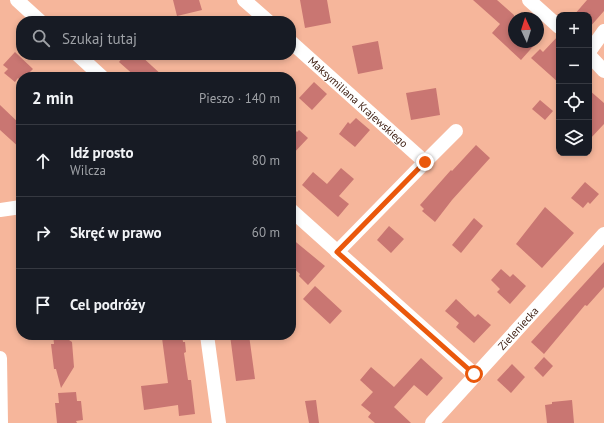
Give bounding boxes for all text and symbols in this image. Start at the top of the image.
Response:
north arrow [508,12,544,48]
map controls [556,12,592,156]
button: + [556,12,592,48]
search box [16,16,296,60]
icon: search [30,27,52,49]
text: Szukaj tutaj [62,29,137,48]
button: − [556,48,592,84]
street label: Maksymiliana Krajewskiego [305,54,411,151]
button: locate [556,84,592,120]
text: 2 min [32,87,73,109]
text: Pieszo · 140 m [199,90,280,107]
button: layers [556,120,592,156]
text: Idź prosto [70,143,134,162]
icon: ahead [32,150,54,172]
text: 80 m [252,152,280,169]
route end [416,153,434,171]
text: Wilcza [70,162,106,179]
icon: right [32,222,54,244]
text: Skręć w prawo [70,223,162,242]
text: 60 m [252,224,280,241]
icon: arrive [32,294,54,316]
text: Cel podróży [70,295,145,314]
street label: Zieleniecka [495,304,541,353]
route start [465,365,483,383]

